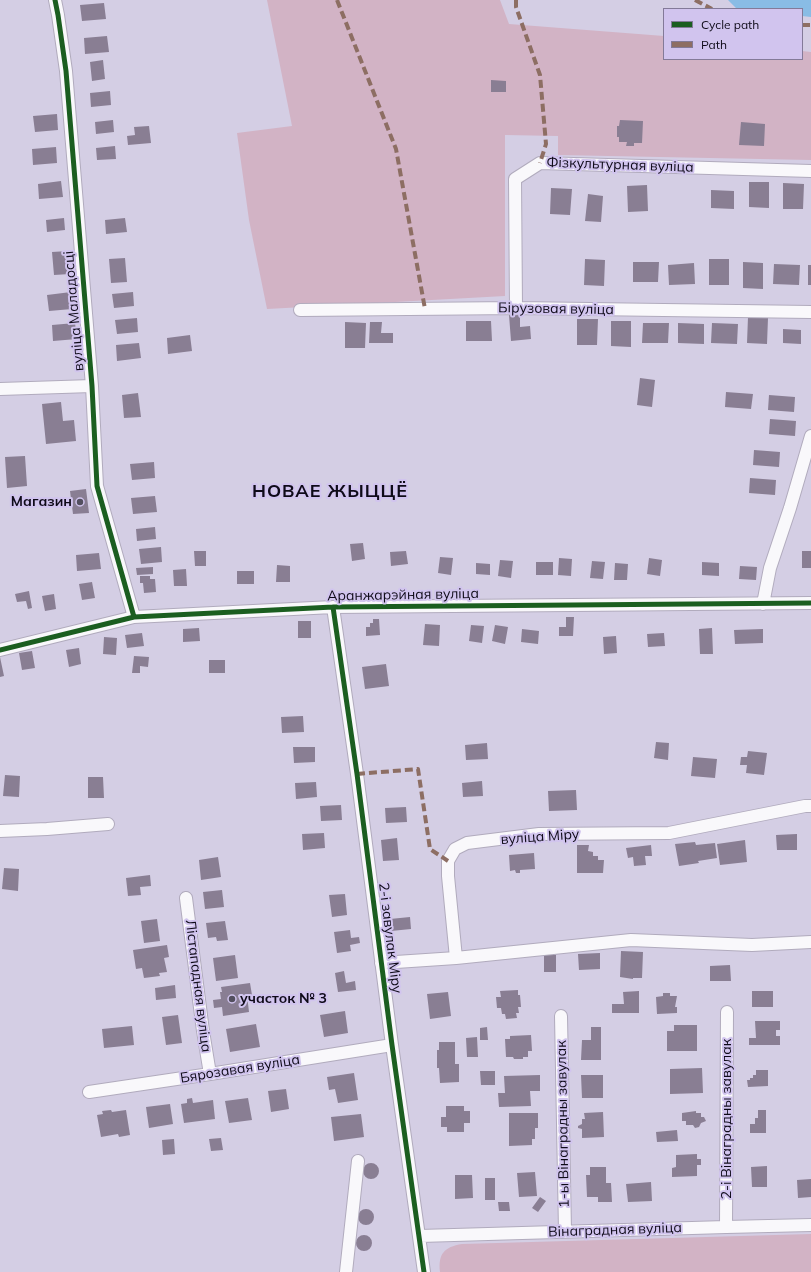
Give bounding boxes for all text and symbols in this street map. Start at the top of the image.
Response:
legend [663,8,803,60]
text: Cycle path [701,17,759,32]
text: Path [701,37,727,52]
street label: Фізкультурная вуліца [546,154,694,176]
street label: вуліца Маладосці [60,250,88,372]
street label: Бірузовая вуліца [498,300,614,318]
district label: НОВАЕ ЖЫЦЦЁ [252,481,408,503]
place label: Магазин [11,494,72,510]
marker: Магазин [75,497,85,507]
street label: Аранжарэйная вуліца [327,585,479,605]
street label: вуліца Міру [500,826,580,848]
street label: 2-і завулак Міру [375,882,405,994]
street label: Лістападная вуліца [182,919,214,1053]
place label: участок № 3 [240,991,327,1007]
marker: участок № 3 [227,994,237,1004]
street label: 2-і Вінаградны завулак [719,1039,735,1199]
street label: 1-ы Вінаградны завулак [553,1040,573,1208]
street label: Бярозавая вуліца [179,1051,301,1087]
street label: Вінаградная вуліца [548,1219,682,1241]

